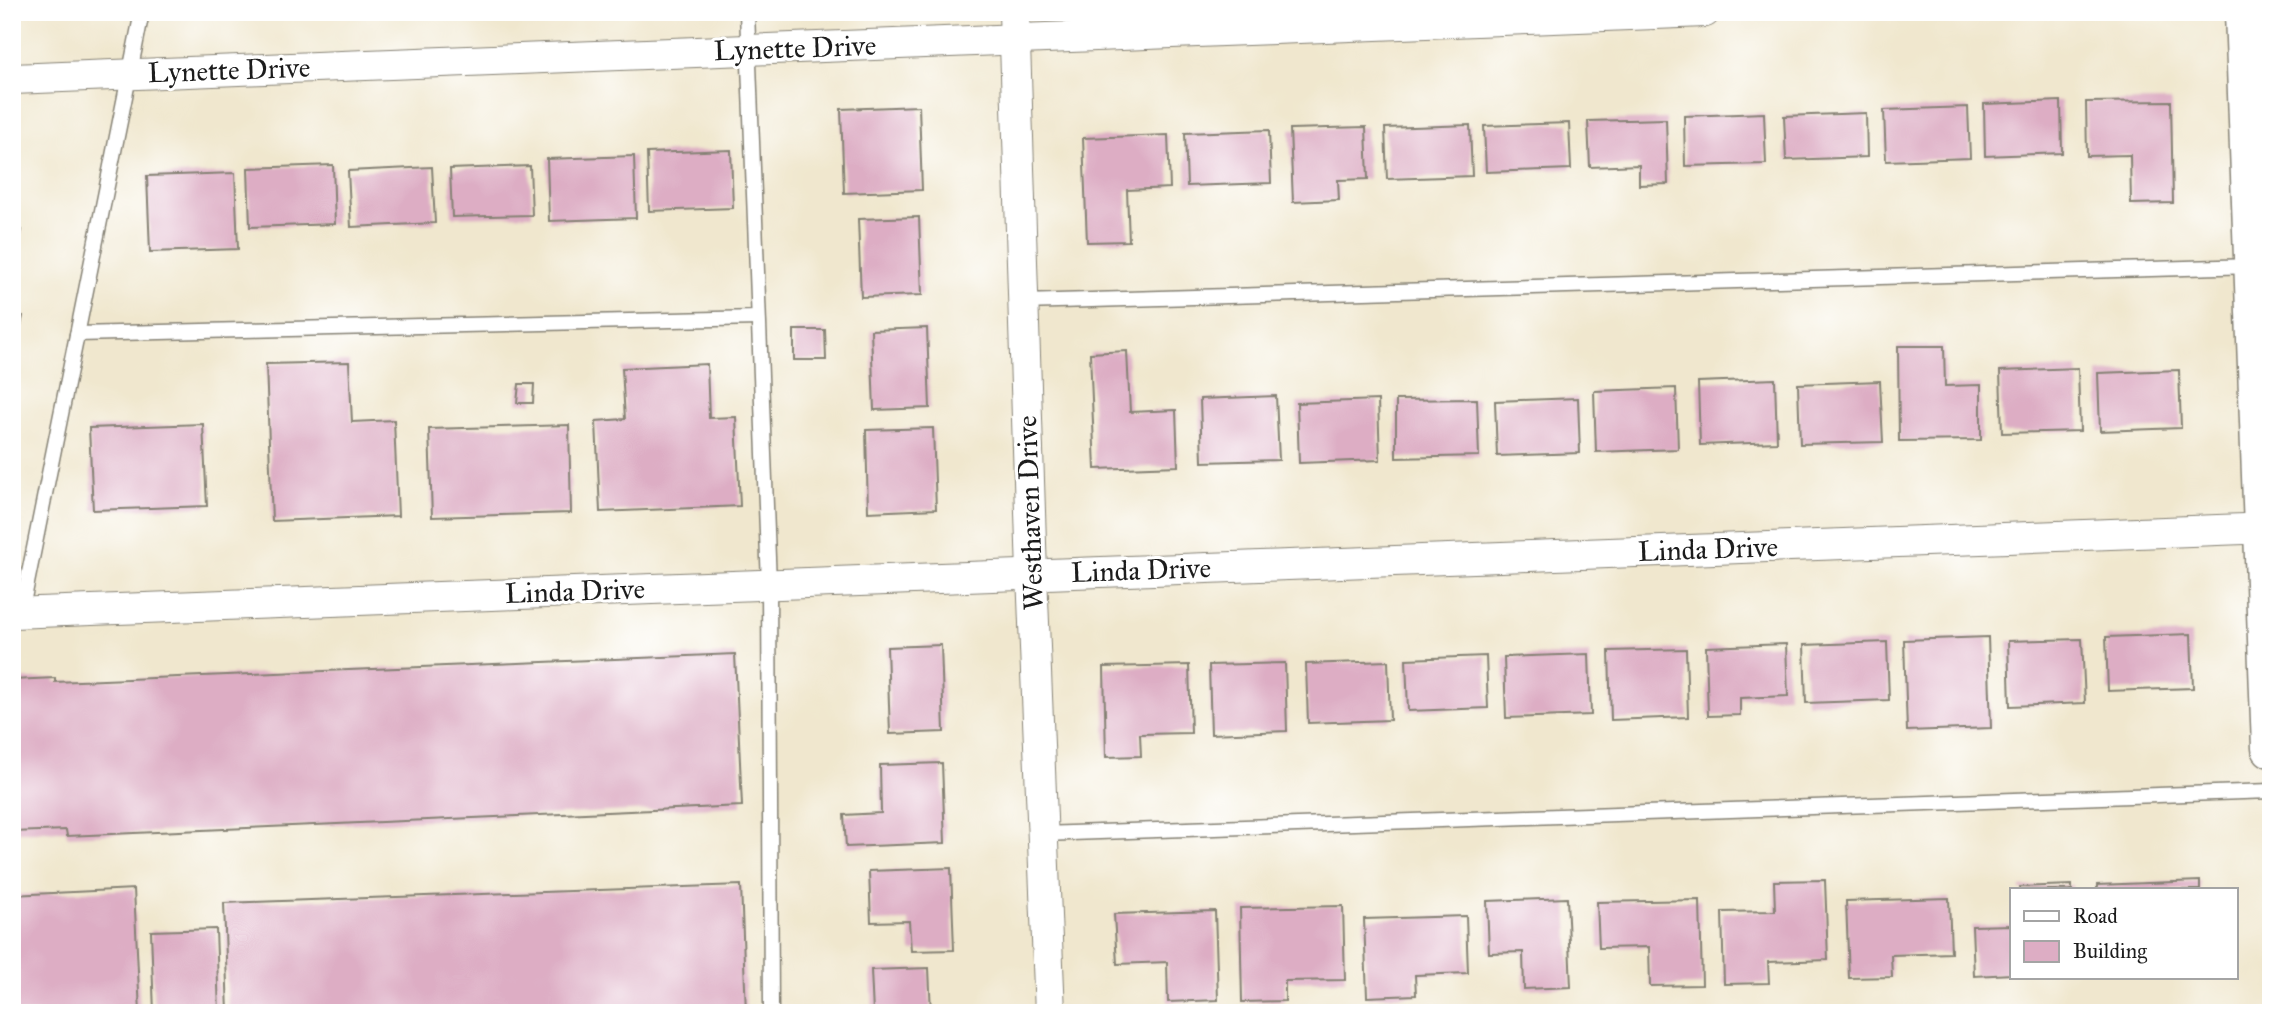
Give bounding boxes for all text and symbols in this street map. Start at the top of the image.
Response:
street label: Lynette Drive [713,28,877,68]
street label: Lynette Drive [147,50,311,90]
street label: Westhaven Drive [1009,415,1051,611]
street label: Linda Drive [1637,529,1779,569]
street label: Linda Drive [1070,550,1212,590]
street label: Linda Drive [504,571,646,611]
legend [2010,888,2238,979]
text: Road [2073,903,2118,929]
text: Building [2073,938,2147,964]

